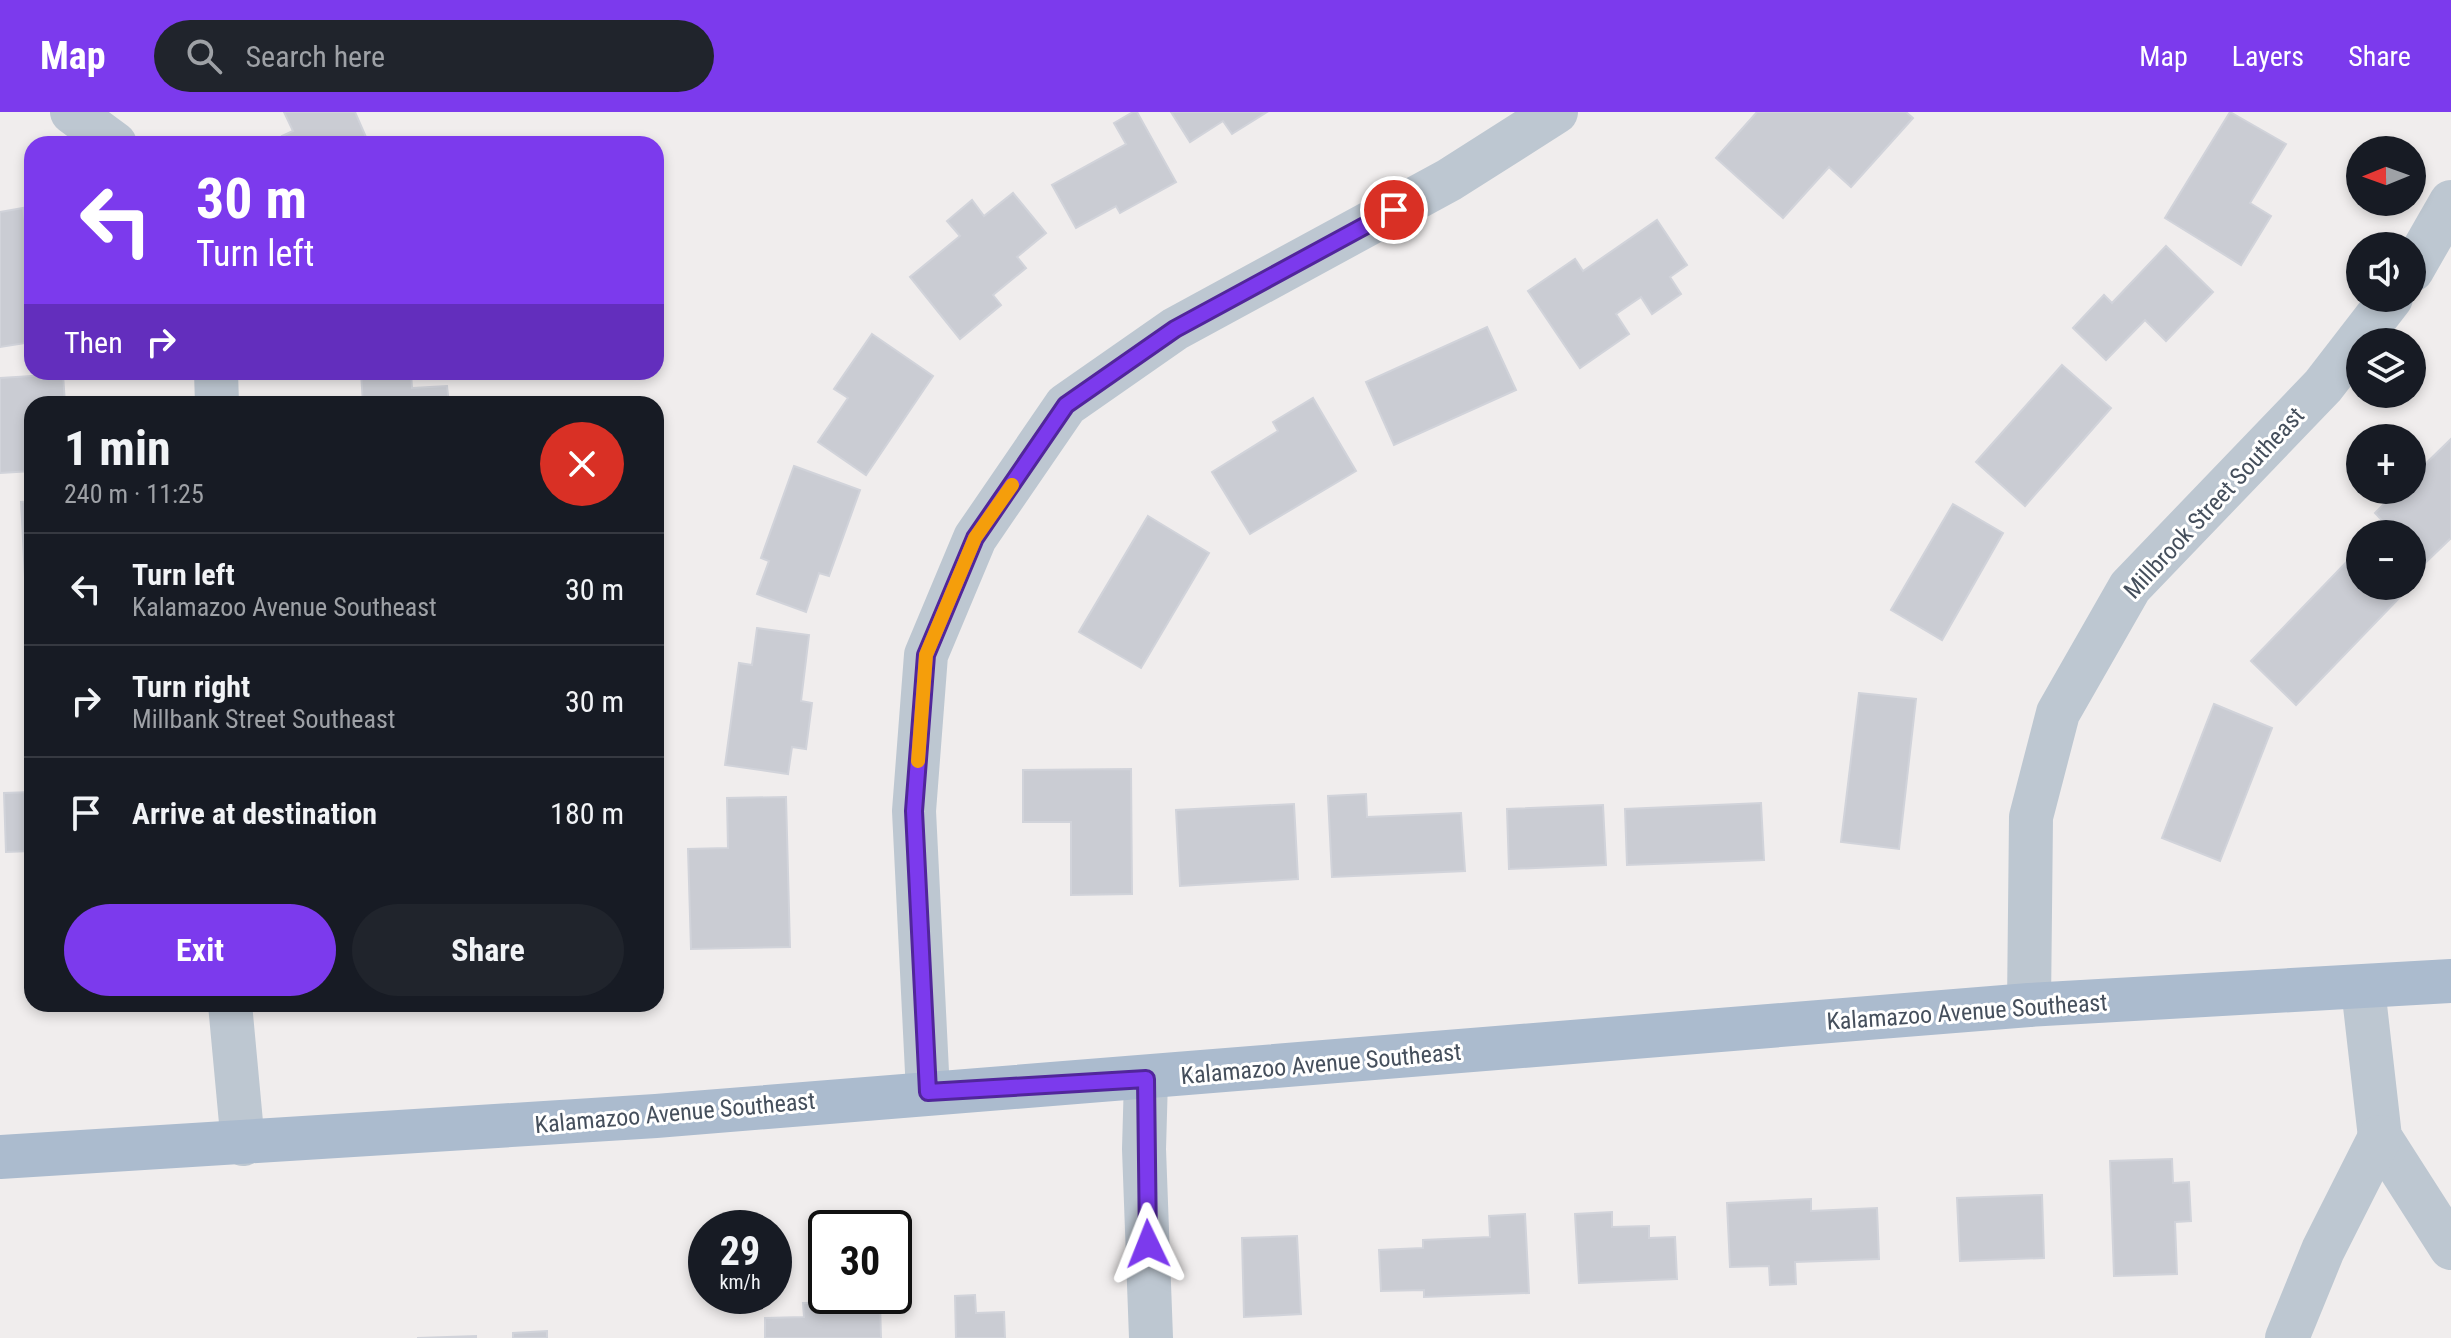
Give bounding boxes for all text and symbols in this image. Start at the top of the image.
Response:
search box [154,20,714,92]
text: Map [40,34,106,78]
icon: search [182,34,226,78]
text: Search here [246,39,385,74]
text: Map [2139,40,2188,73]
text: Layers [2232,40,2304,73]
text: Share [2348,40,2411,73]
north arrow [2346,136,2426,216]
map controls [2346,136,2426,600]
text: 30 m [196,166,307,232]
icon: left [64,168,168,272]
pin [1360,176,1428,244]
icon: arrive [1372,188,1416,232]
button: sound [2346,232,2426,312]
text: Turn left [196,233,314,275]
icon: right [139,320,183,364]
text: Then [64,325,123,360]
button: layers [2346,328,2426,408]
street label: Millbrook Street Southeast [2118,402,2310,604]
text: 1 min [64,420,171,477]
button: close [540,422,624,506]
button: + [2346,424,2426,504]
text: 240 m · 11:25 [64,479,204,509]
button: − [2346,520,2426,600]
text: Turn left [132,557,235,592]
icon: left [64,567,108,611]
text: 30 m [565,572,624,607]
text: Kalamazoo Avenue Southeast [132,592,437,622]
text: Turn right [132,669,250,704]
icon: right [64,679,108,723]
text: 30 m [565,684,624,719]
text: Millbank Street Southeast [132,704,396,734]
icon: arrive [64,791,108,835]
text: Arrive at destination [132,796,377,831]
text: 180 m [550,796,624,831]
button: Exit [64,904,336,996]
button: Share [352,904,624,996]
street label: Kalamazoo Avenue Southeast [1826,988,2108,1036]
street label: Kalamazoo Avenue Southeast [1180,1038,1462,1090]
street label: Kalamazoo Avenue Southeast [534,1087,816,1139]
position arrow [1106,1202,1190,1286]
speed limit sign: 30 [808,1210,912,1314]
text: 29 [720,1228,760,1275]
text: km/h [719,1270,761,1294]

